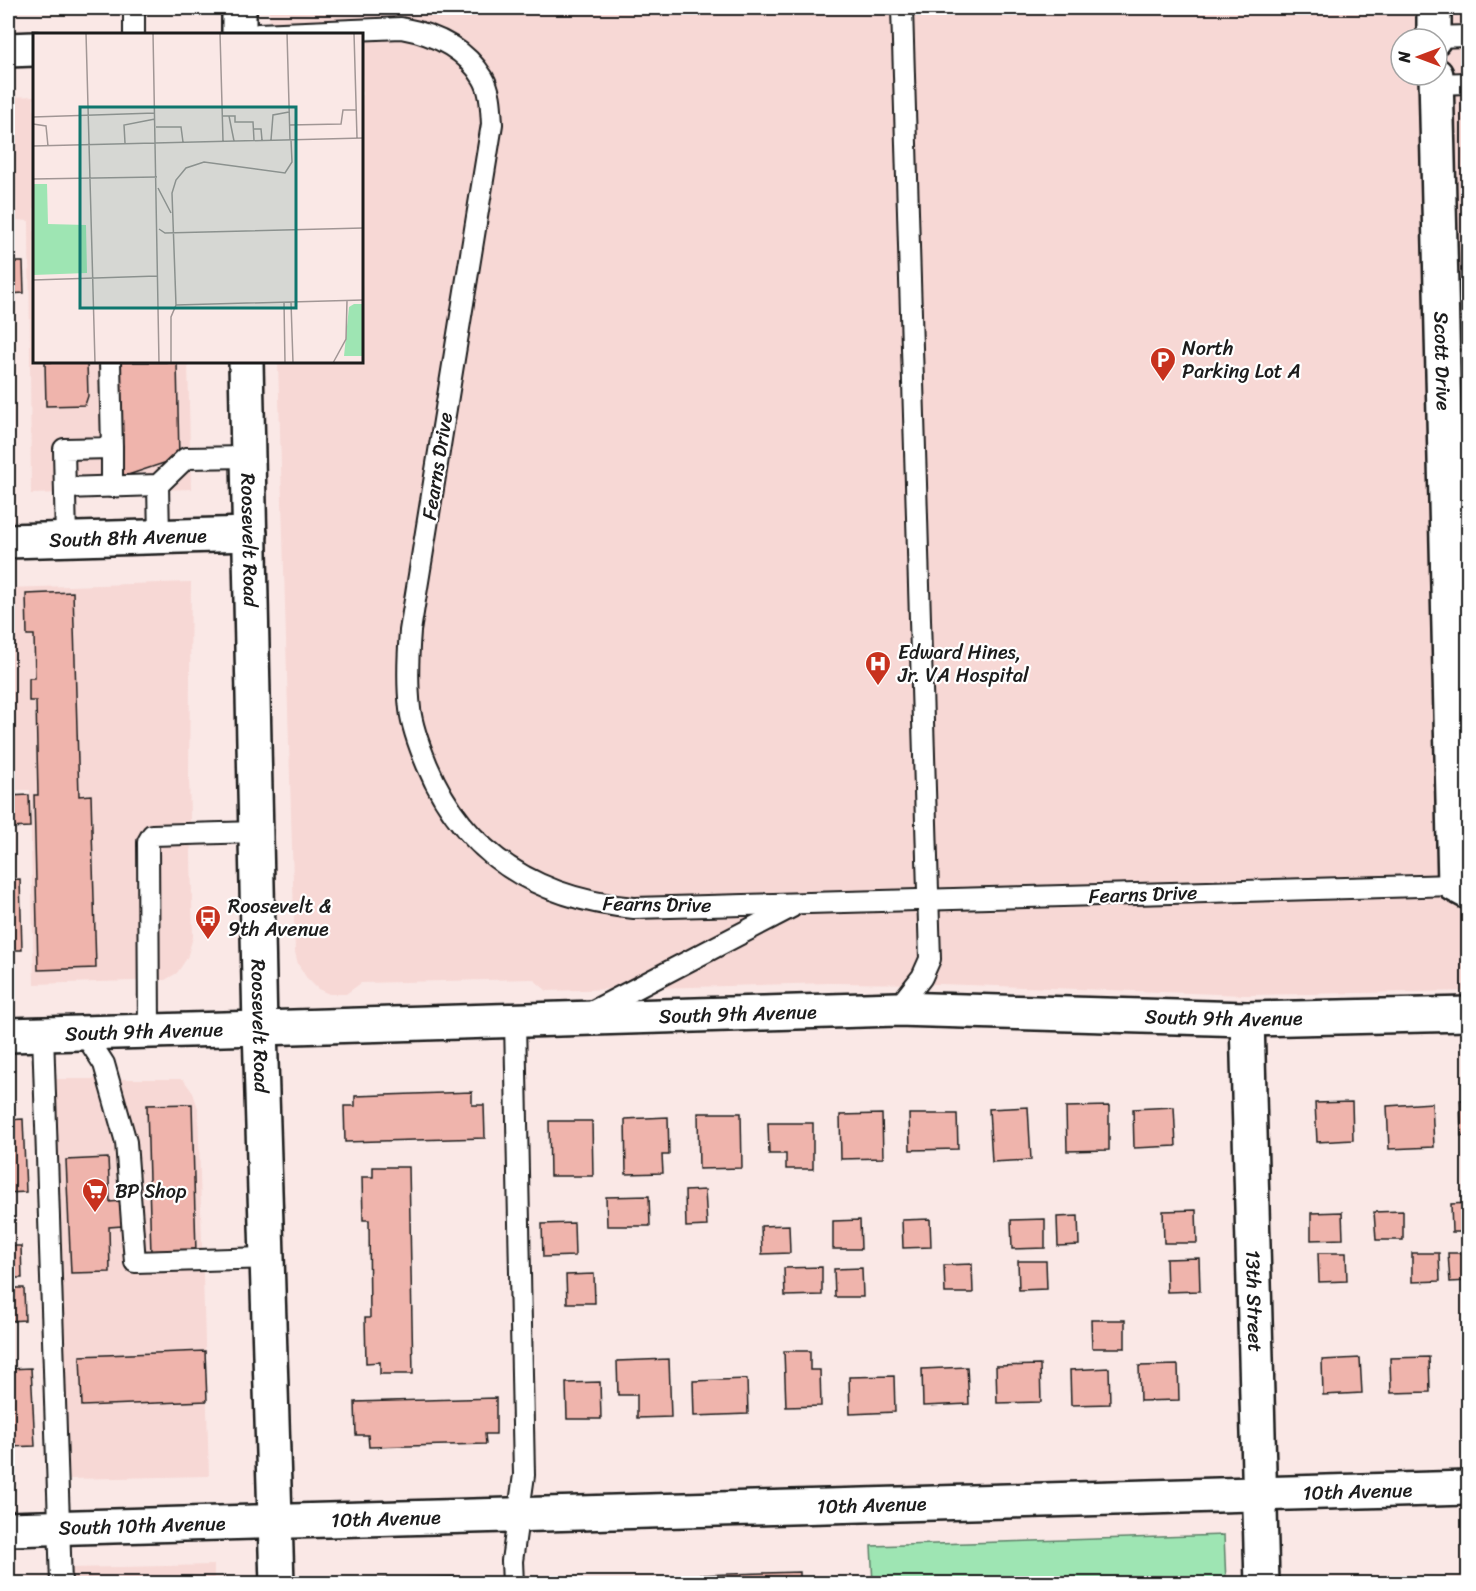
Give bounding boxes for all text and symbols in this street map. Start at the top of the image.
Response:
north arrow [1389,27,1449,87]
inset map [33,33,363,363]
text: N [1390,51,1419,64]
street label: Scott Drive [1424,311,1461,411]
place label: North Parking Lot A [1182,331,1301,389]
parking icon: North Parking Lot A [1148,345,1178,383]
street label: Fearns Drive [412,410,463,523]
street label: Roosevelt Road [230,473,268,609]
street label: South 8th Avenue [49,518,208,558]
place label: Edward Hines, Jr. VA Hospital [897,635,1030,693]
hospital icon: Edward Hines, Jr. VA Hospital [863,649,893,687]
street label: Fearns Drive [1088,875,1198,914]
street label: Fearns Drive [602,886,712,923]
place label: Roosevelt & 9th Avenue [228,889,332,947]
bus stop icon: Roosevelt & 9th Avenue [193,903,223,941]
street label: Roosevelt Road [241,959,279,1095]
street label: South 9th Avenue [658,994,818,1034]
street label: South 9th Avenue [1144,999,1303,1037]
street label: South 9th Avenue [65,1012,224,1051]
place label: BP Shop [115,1174,187,1209]
supermarket icon: BP Shop [80,1176,110,1214]
street label: 13th Street [1235,1249,1273,1353]
street label: 10th Avenue [1302,1473,1413,1511]
street label: 10th Avenue [816,1486,927,1524]
street label: 10th Avenue [331,1500,441,1538]
street label: South 10th Avenue [58,1506,226,1546]

